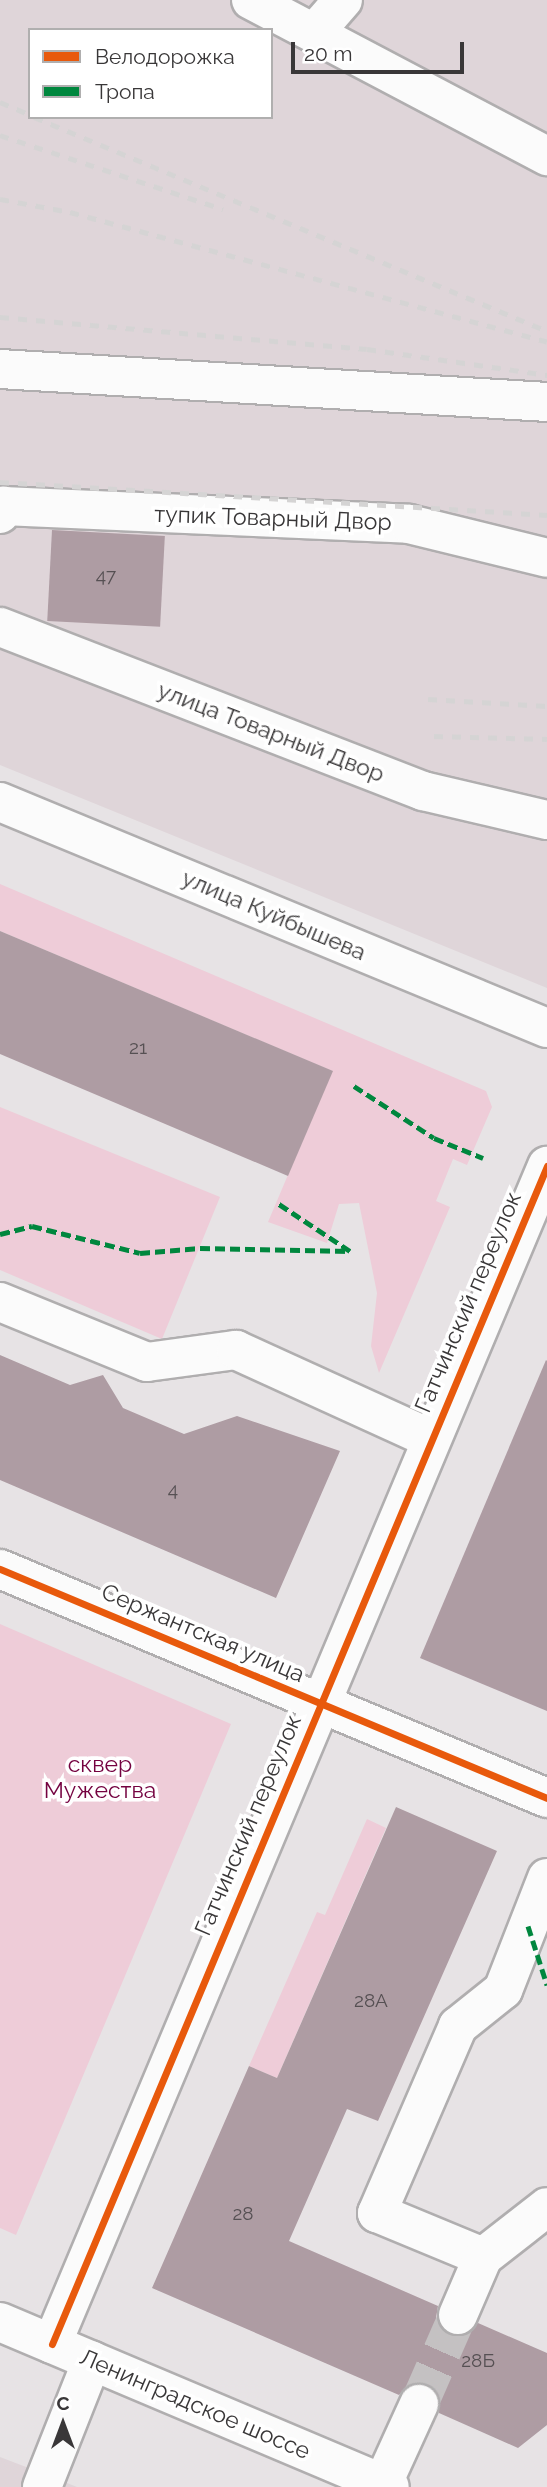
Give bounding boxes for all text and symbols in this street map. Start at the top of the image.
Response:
legend [28,28,273,119]
scale bar [295,28,468,72]
text: 20 m [304,41,352,66]
text: Велодорожка [95,44,235,69]
text: Тропа [95,79,155,104]
street label: тупик Товарный Двор [154,500,392,536]
house number: 47 [96,565,116,587]
street label: улица Товарный Двор [154,676,388,788]
street label: улица Куйбышева [178,864,370,966]
house number: 21 [129,1037,147,1059]
street label: Гатчинский переулок [409,1188,527,1416]
house number: 4 [168,1479,178,1501]
street label: Сержантская улица [97,1578,309,1688]
street label: Гатчинский переулок [189,1711,307,1939]
park label: сквер Мужества [44,1750,156,1804]
house number: 28А [354,1990,388,2012]
house number: 28 [232,2203,254,2225]
street label: Ленинградское шоссе [76,2343,314,2465]
house number: 28Б [461,2350,495,2372]
north arrow [28,2389,98,2459]
text: С [56,2392,70,2414]

